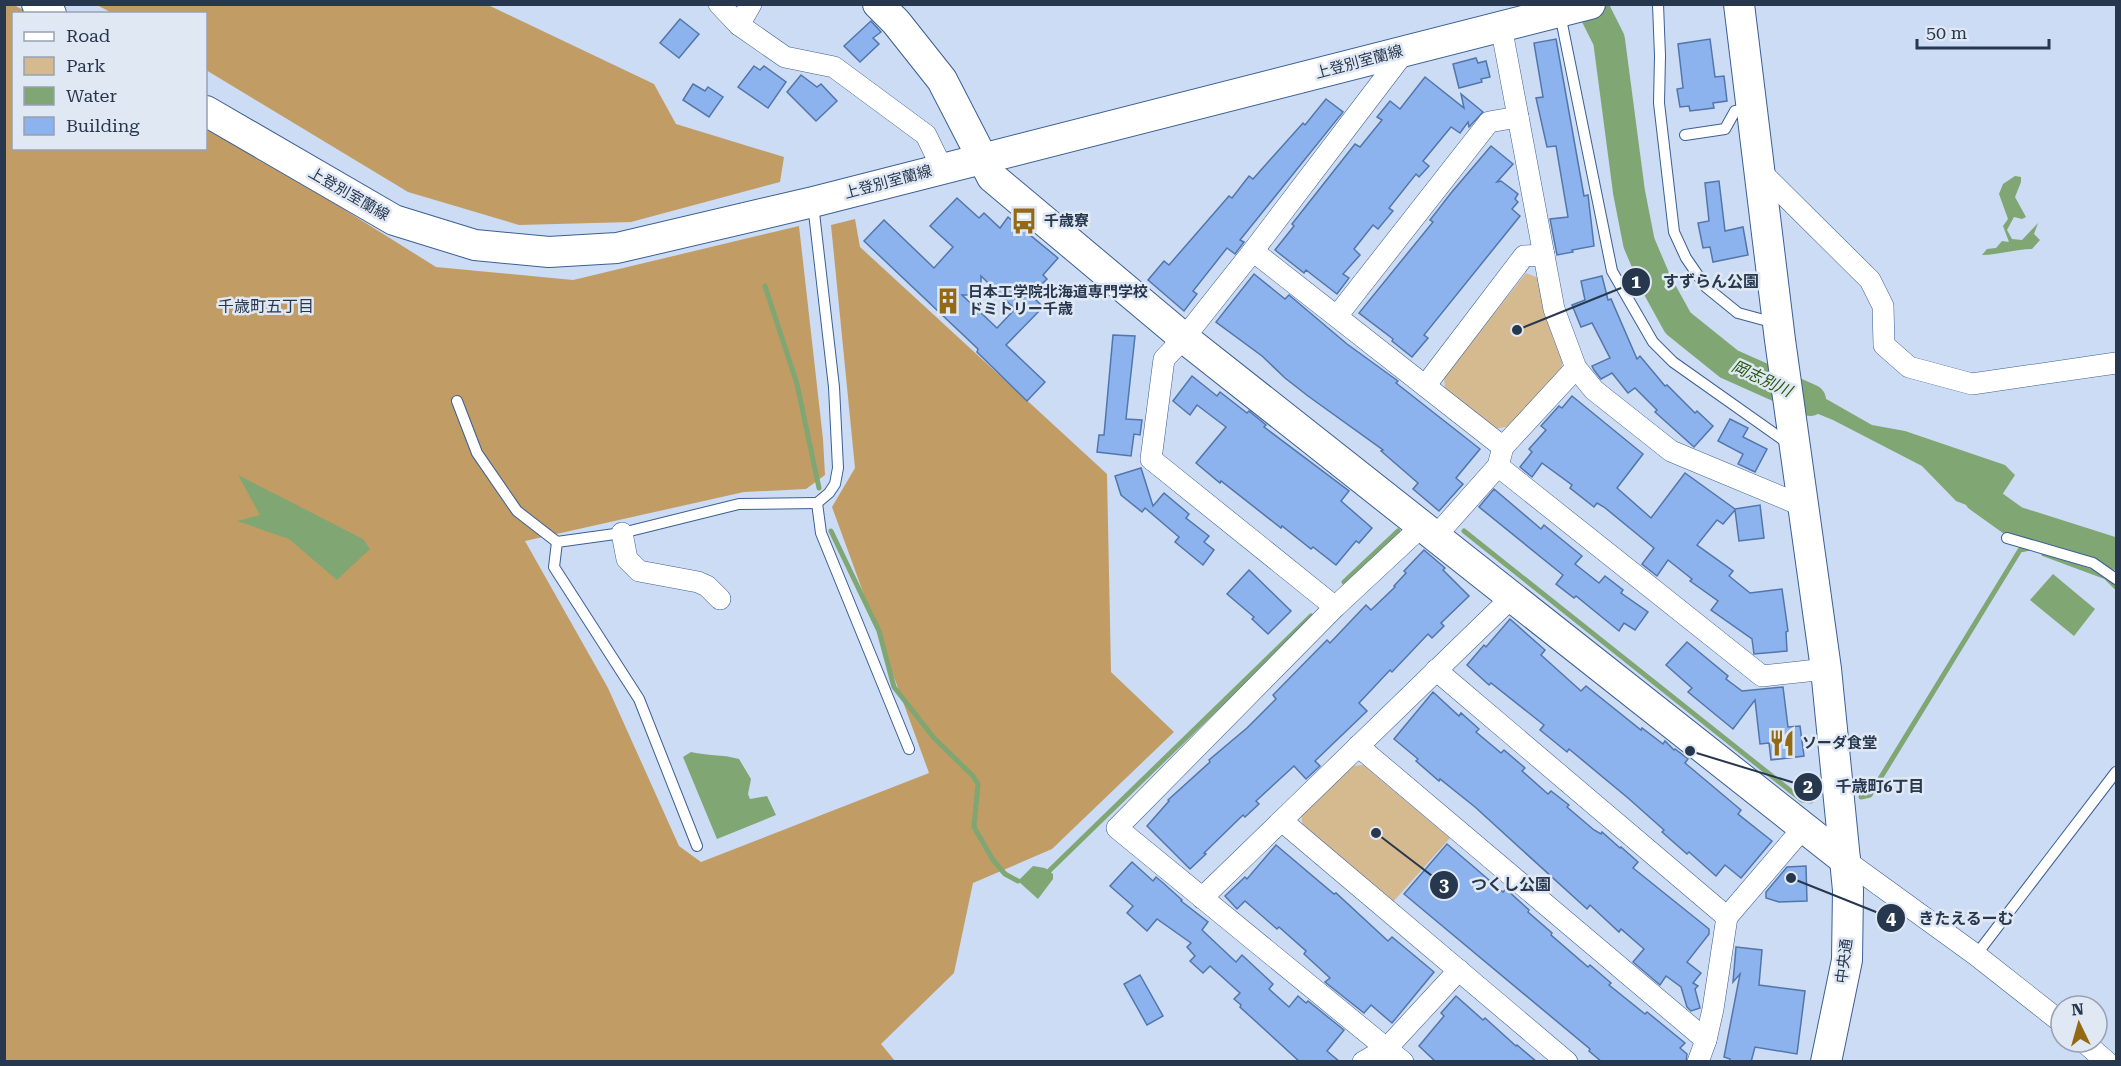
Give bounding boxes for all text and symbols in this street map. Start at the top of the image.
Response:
legend [12,12,207,150]
scale bar [1917,12,2049,50]
text: 50 m [1926,22,1967,43]
text: Road [66,25,111,46]
street label: 上登別室蘭線 [1313,42,1405,82]
text: Park [66,55,106,76]
text: Water [66,85,117,106]
text: Building [66,115,140,136]
street label: 上登別室蘭線 [842,162,934,202]
street label: 上登別室蘭線 [306,164,392,224]
bus stop icon: 千歳寮 [1009,206,1039,236]
place label: 千歳寮 [1044,212,1089,230]
callout: すずらん公園 [1621,265,1771,299]
text: 1 [1631,271,1641,292]
text: すずらん公園 [1663,272,1759,291]
place label: 日本工学院北海道専門学校 ドミトリー千歳 [968,283,1148,318]
building icon: 日本工学院北海道専門学校 ドミトリー千歳 [933,286,963,316]
district label: 千歳町五丁目 [218,297,314,316]
water label: 岡志別川 [1729,356,1797,401]
restaurant icon: ソーダ食堂 [1767,728,1797,758]
place label: ソーダ食堂 [1802,734,1877,752]
callout: 千歳町6丁目 [1793,770,1936,804]
text: 2 [1803,776,1813,797]
text: 千歳町6丁目 [1836,777,1924,796]
callout: つくし公園 [1429,868,1563,902]
text: 3 [1439,874,1449,895]
text: つくし公園 [1471,875,1551,894]
callout: きたえるーむ [1876,901,2026,935]
text: 4 [1886,908,1896,929]
text: きたえるーむ [1918,909,2014,928]
street label: 中央通 [1832,938,1856,984]
north arrow [2049,994,2109,1054]
text: N [2071,1000,2085,1020]

